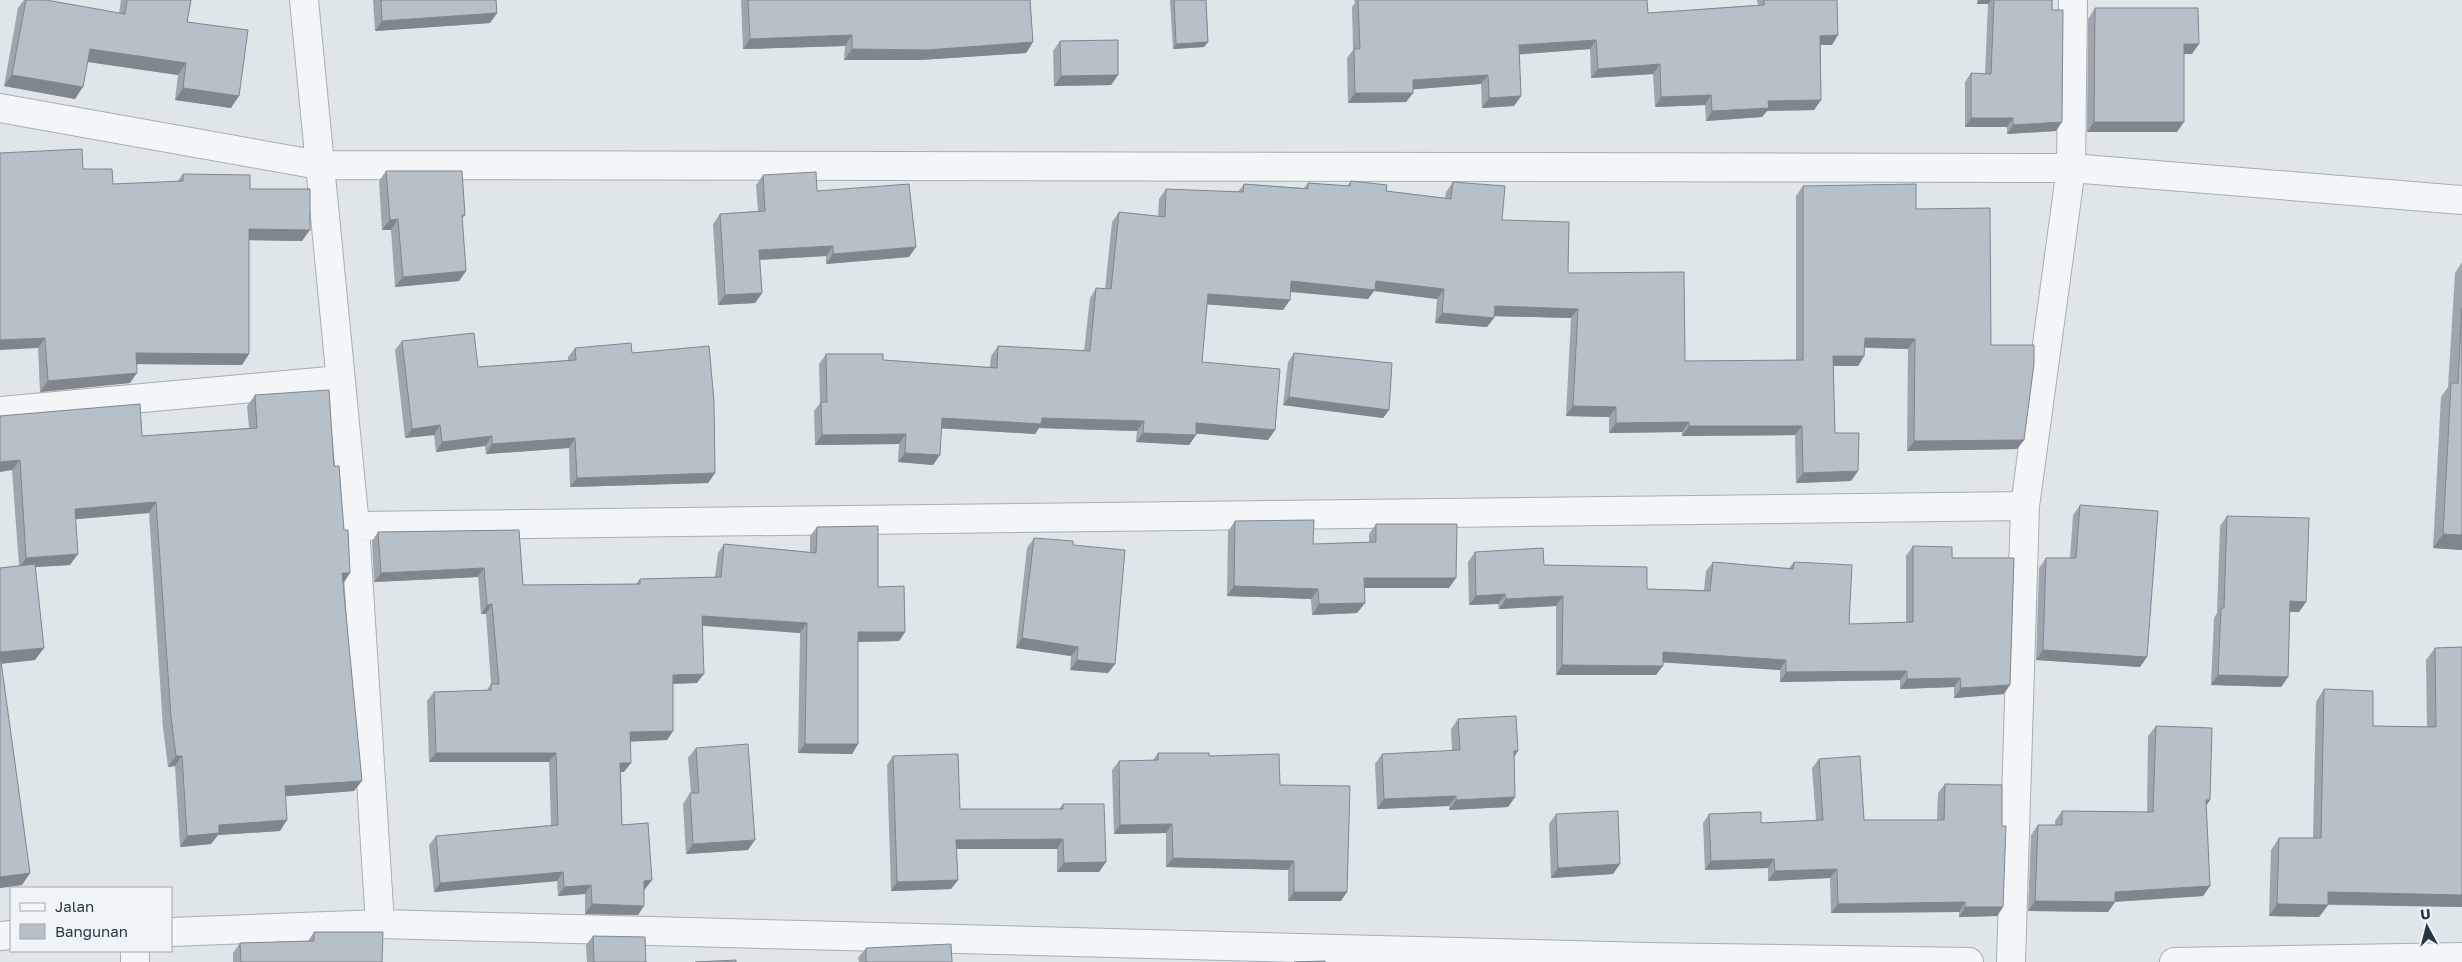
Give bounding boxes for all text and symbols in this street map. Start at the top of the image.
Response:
legend [10,887,172,952]
text: Jalan [55,897,94,915]
north arrow [2402,902,2452,952]
text: U [2419,905,2431,923]
text: Bangunan [55,922,128,940]

